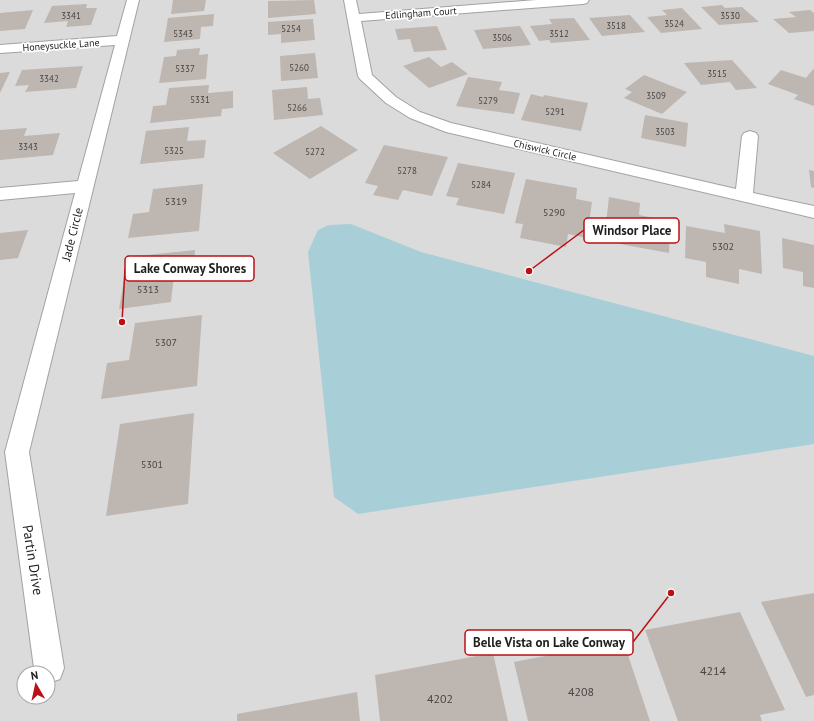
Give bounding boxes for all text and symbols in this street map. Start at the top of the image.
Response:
street label: Edlingham Court [385,4,458,22]
house number: 3341 [61,10,81,21]
house number: 3530 [720,10,740,21]
house number: 3524 [664,18,684,29]
house number: 3518 [606,20,626,31]
house number: 5254 [281,23,301,34]
house number: 5343 [173,28,193,39]
house number: 3512 [549,28,569,39]
house number: 3506 [492,32,512,43]
street label: Honeysuckle Lane [22,36,100,54]
house number: 5260 [289,62,309,73]
house number: 5337 [175,63,195,74]
house number: 3515 [707,68,727,79]
house number: 3342 [39,73,59,84]
house number: 3509 [646,90,666,101]
house number: 5331 [190,94,210,105]
house number: 5279 [478,95,498,106]
house number: 5266 [287,102,307,113]
house number: 5291 [545,106,565,117]
house number: 3503 [655,126,675,137]
street label: Chiswick Circle [512,136,578,164]
house number: 3343 [18,141,38,152]
house number: 5325 [164,145,184,156]
house number: 5272 [305,146,325,157]
house number: 5278 [397,165,417,176]
house number: 5284 [471,179,491,190]
house number: 5319 [165,195,187,208]
street label: Jade Circle [58,206,86,263]
house number: 5290 [543,206,565,219]
callout: Windsor Place [584,218,679,243]
text: Windsor Place [593,222,672,239]
house number: 5302 [712,240,734,253]
callout: Lake Conway Shores [125,256,254,281]
text: Lake Conway Shores [134,260,247,277]
house number: 5313 [137,283,159,296]
house number: 5307 [155,336,177,349]
house number: 5301 [141,458,163,471]
street label: Partin Drive [19,524,47,596]
callout: Belle Vista on Lake Conway [465,630,633,655]
text: Belle Vista on Lake Conway [473,634,626,651]
house number: 4214 [700,663,727,678]
north arrow [16,665,56,705]
text: N [30,668,39,683]
house number: 4208 [568,684,594,699]
house number: 4202 [427,691,453,706]

